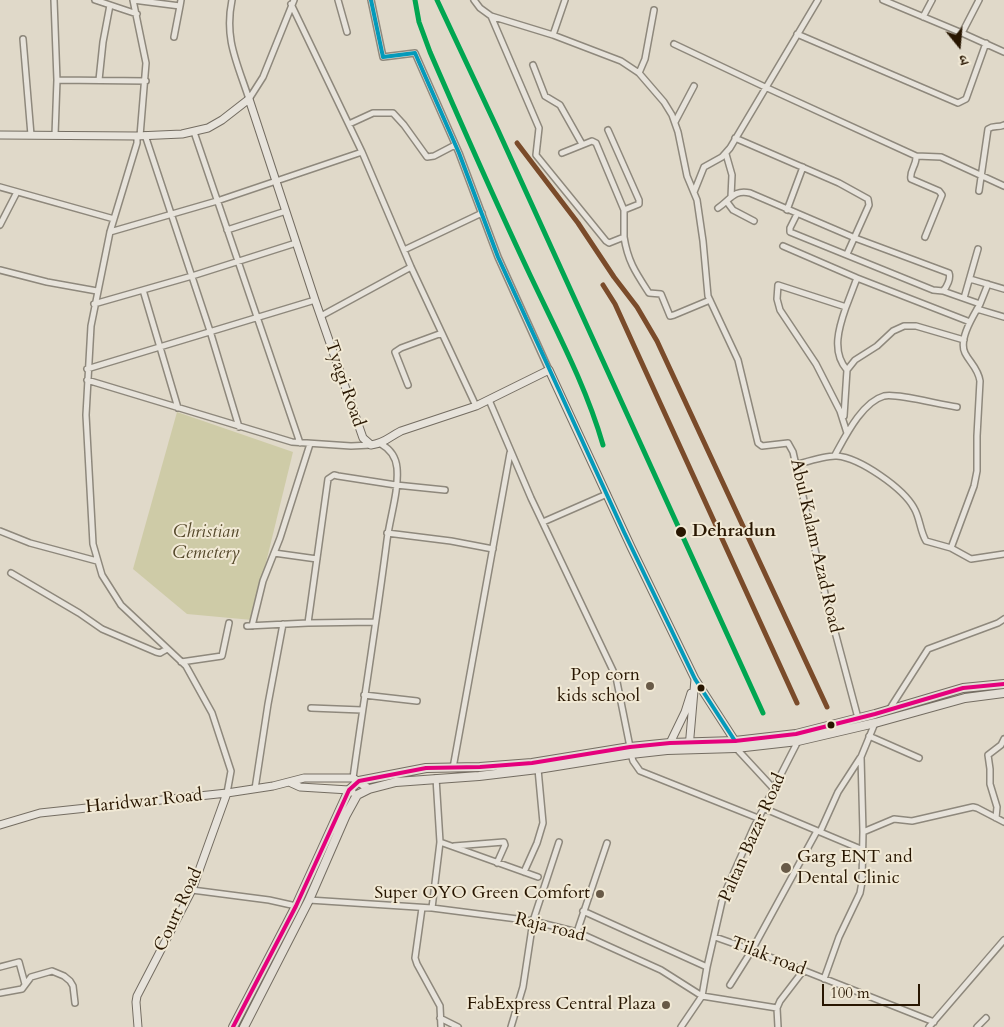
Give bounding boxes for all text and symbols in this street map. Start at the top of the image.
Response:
north arrow [934,20,984,70]
text: उ [957,50,970,70]
street label: Tyagi Road [319,338,369,430]
street label: Abul Kalam Azad Road [784,457,846,635]
place label: Dehradun [692,521,776,543]
park label: Christian Cemetery [172,522,240,564]
marker: Dehradun [674,525,688,539]
place label: Pop corn kids school [557,665,640,708]
marker: Pop corn kids school [644,680,656,692]
unlabelled marker [696,683,706,693]
unlabelled marker [826,720,836,730]
street label: Paltan Bazar Road [715,770,791,906]
street label: Haridwar Road [85,785,203,819]
place label: Garg ENT and Dental Clinic [797,847,913,890]
marker: Garg ENT and Dental Clinic [779,861,793,875]
street label: Court Road [150,865,208,955]
place label: Super OYO Green Comfort [374,883,590,905]
marker: Super OYO Green Comfort [594,888,606,900]
street label: Raja road [513,909,587,947]
street label: Tilak road [727,933,809,981]
scale bar [824,974,922,1006]
text: 100 m [830,983,870,1003]
place label: FabExpress Central Plaza [467,994,656,1016]
marker: FabExpress Central Plaza [660,999,672,1011]

